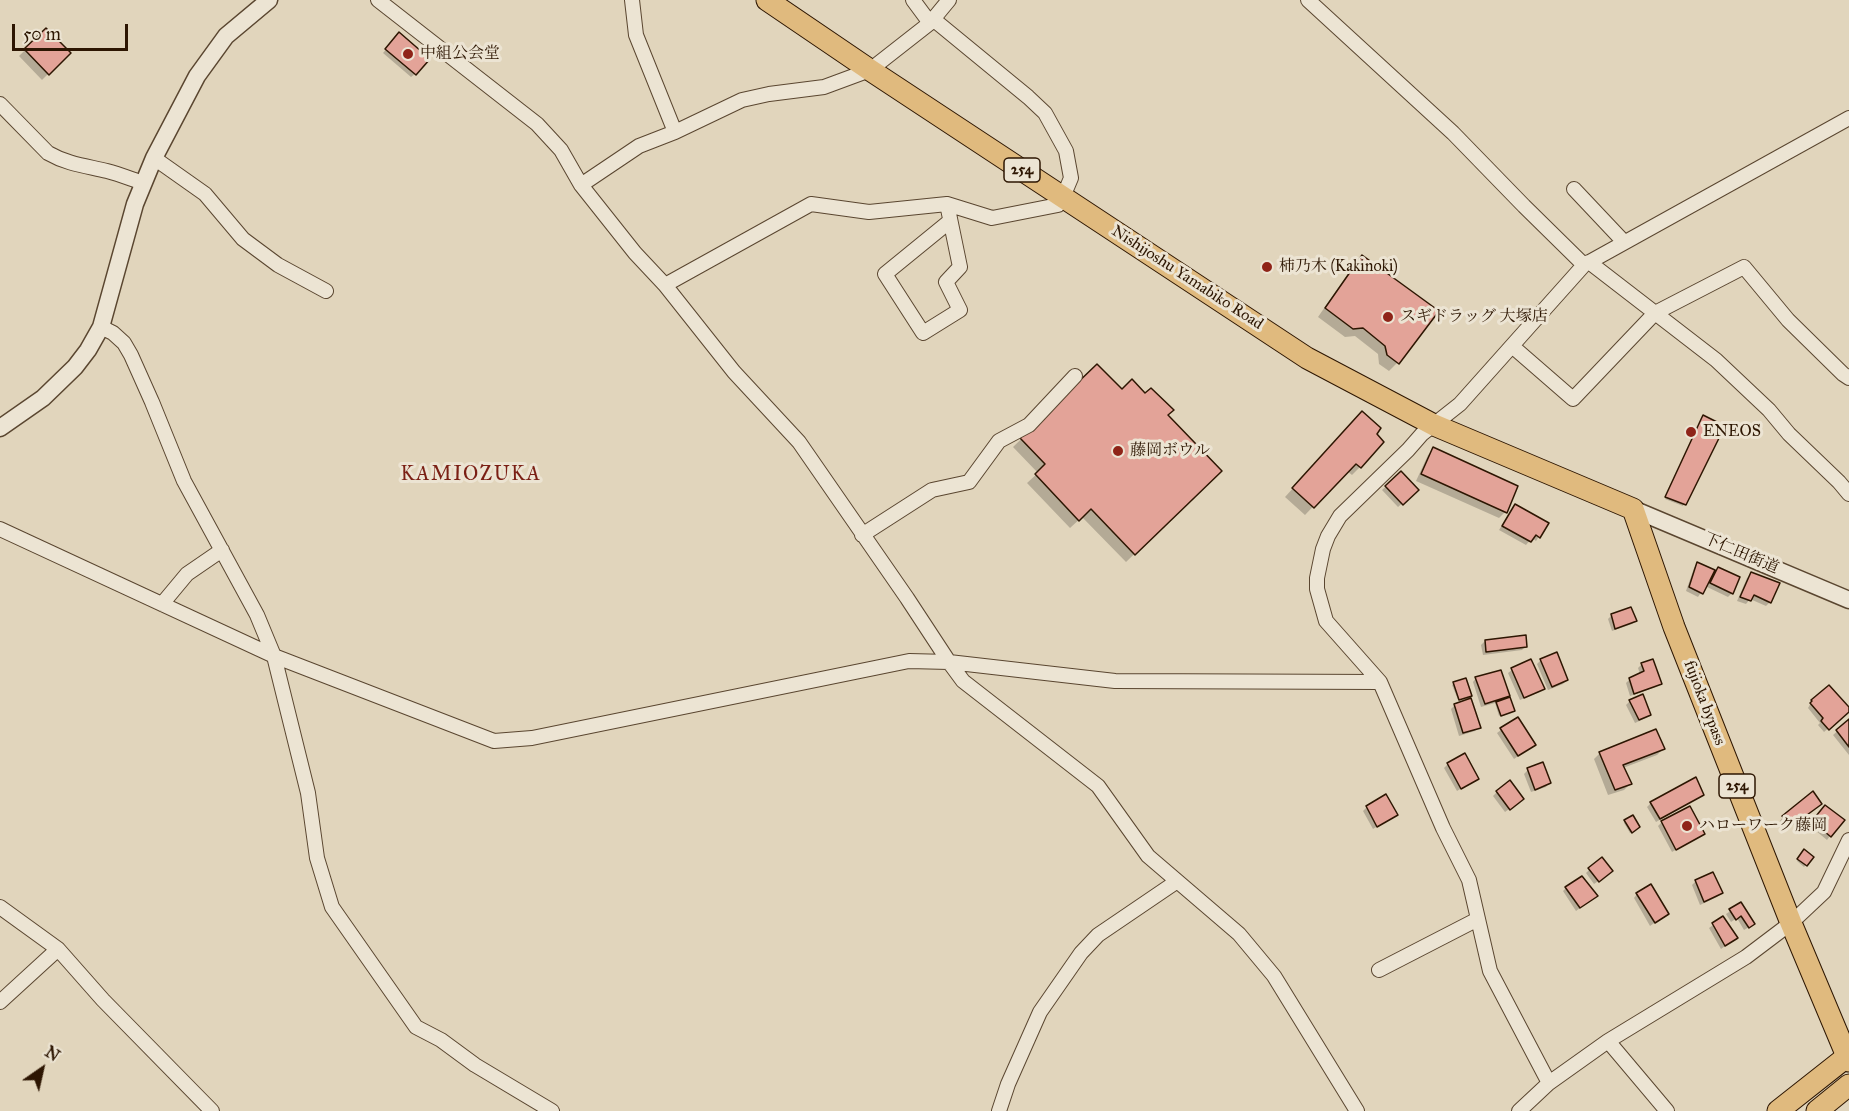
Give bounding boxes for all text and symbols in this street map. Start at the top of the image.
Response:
scale bar [15,12,130,50]
text: 50 m [23,23,61,45]
place label: 中組公会堂 [420,44,500,64]
marker: 中組公会堂 [401,47,415,61]
road number: 254 [1004,158,1040,182]
street label: Nishijoshu Yamabiko Road [1108,222,1266,334]
place label: 柿乃木 (Kakinoki) [1279,257,1398,277]
marker: 柿乃木 (Kakinoki) [1260,260,1274,274]
place label: スギドラッグ 大塚店 [1400,307,1547,327]
marker: スギドラッグ 大塚店 [1381,310,1395,324]
place label: ENEOS [1703,422,1761,442]
marker: ENEOS [1684,425,1698,439]
place label: 藤岡ボウル [1130,441,1210,461]
marker: 藤岡ボウル [1111,444,1125,458]
district label: KAMIOZUKA [400,463,542,487]
street label: 下仁田街道 [1700,530,1782,578]
street label: fujioka bypass [1679,658,1729,748]
road number: 254 [1719,774,1755,798]
place label: ハローワーク藤岡 [1699,816,1827,836]
marker: ハローワーク藤岡 [1680,819,1694,833]
north arrow [12,1039,72,1099]
text: N [41,1042,63,1065]

